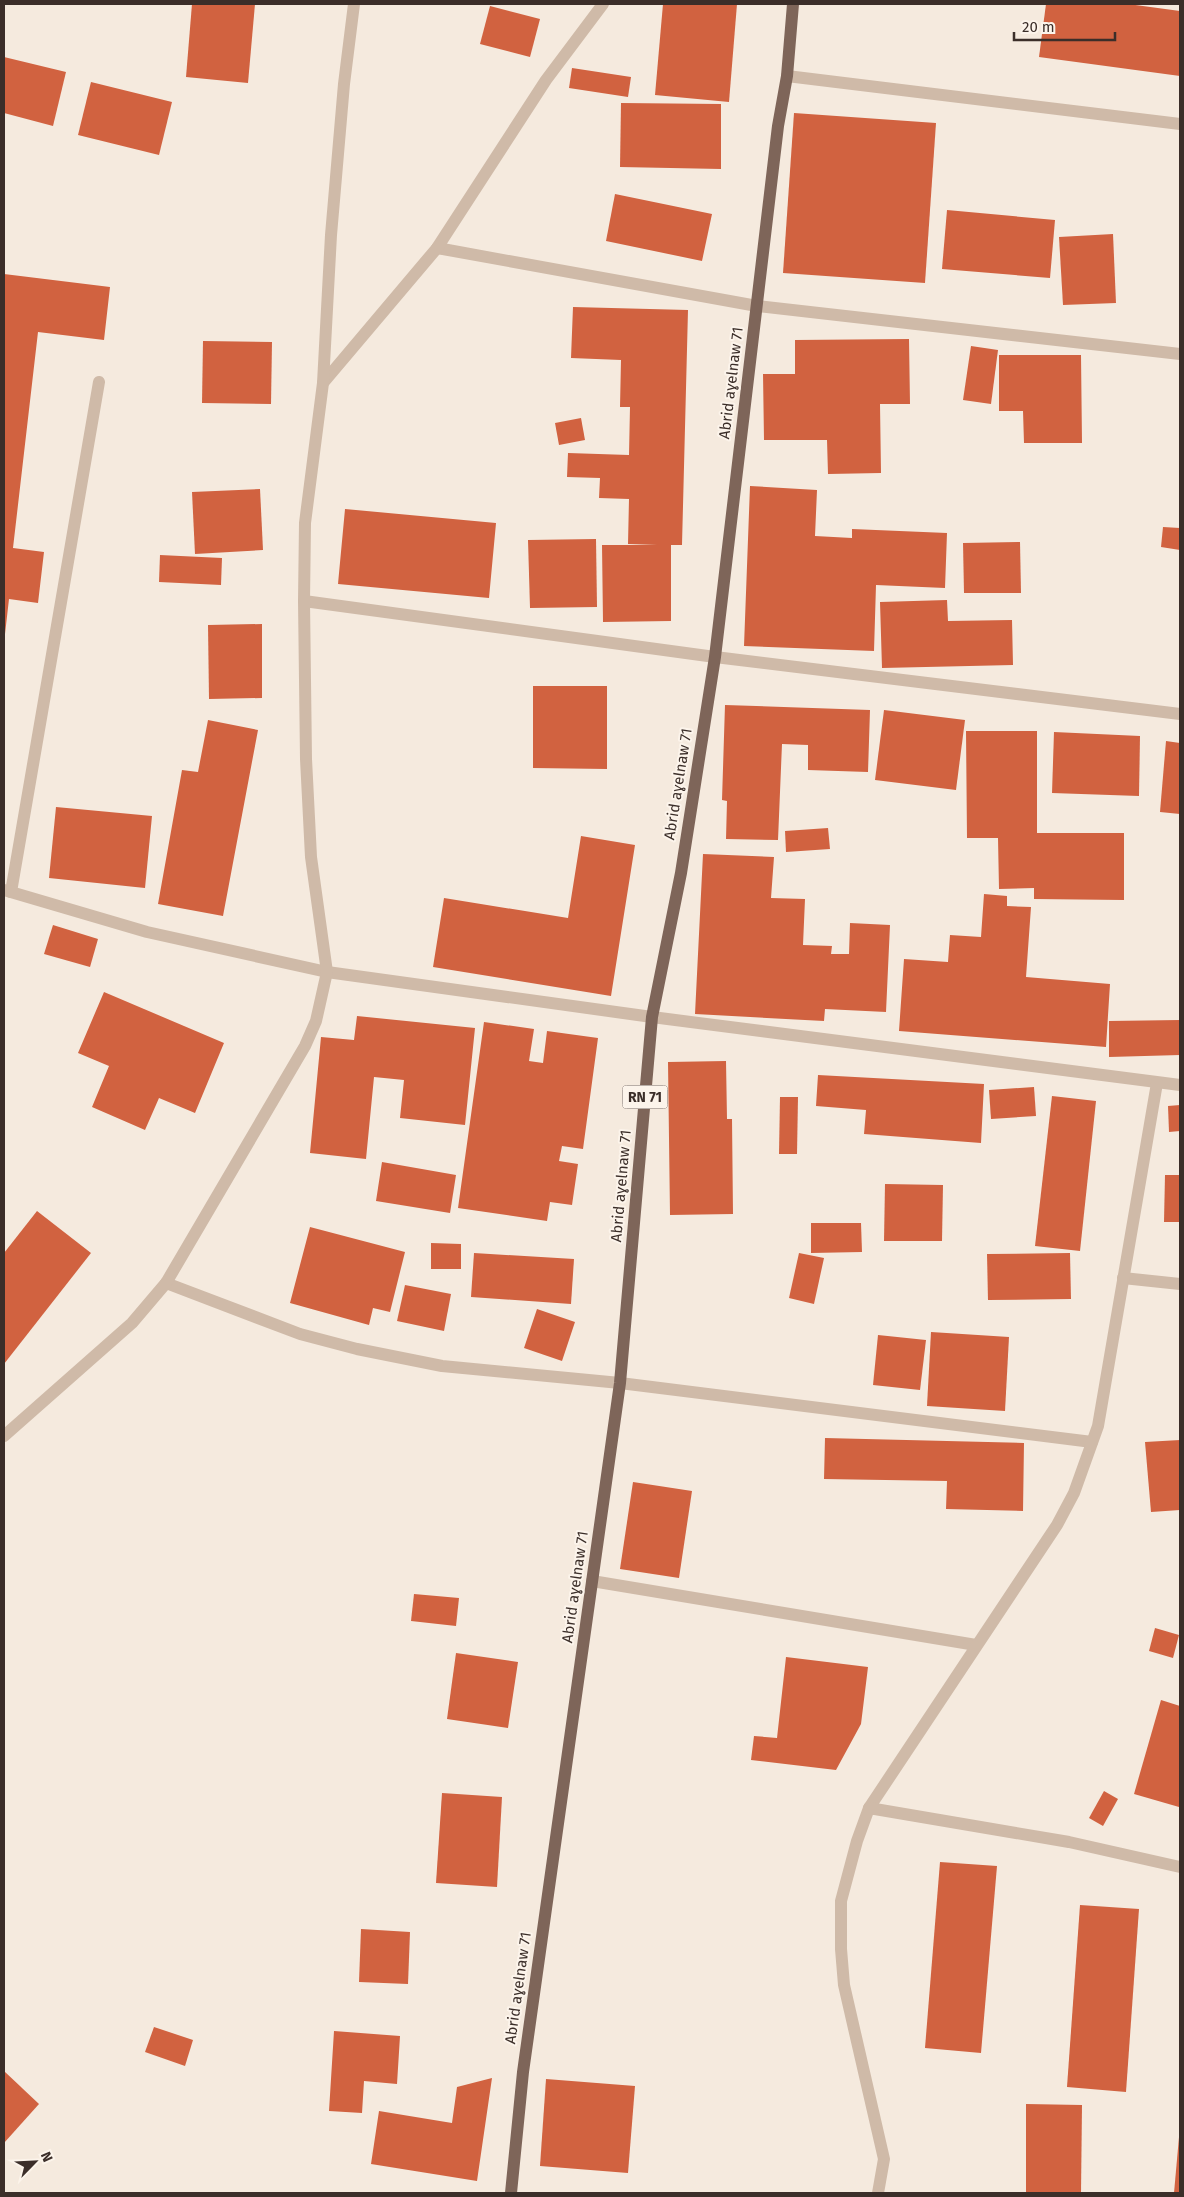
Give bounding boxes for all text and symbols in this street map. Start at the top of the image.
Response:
scale bar [1014,10,1115,42]
text: 20 m [1022,18,1055,36]
street label: Abrid aɣelnaw 71 [715,326,747,440]
street label: Abrid aɣelnaw 71 [660,727,696,841]
road number: RN 71 [622,1086,668,1108]
street label: Abrid aɣelnaw 71 [607,1129,635,1243]
street label: Abrid aɣelnaw 71 [558,1530,592,1644]
street label: Abrid aɣelnaw 71 [501,1931,535,2045]
north arrow [10,2137,60,2187]
text: N [37,2149,56,2165]

